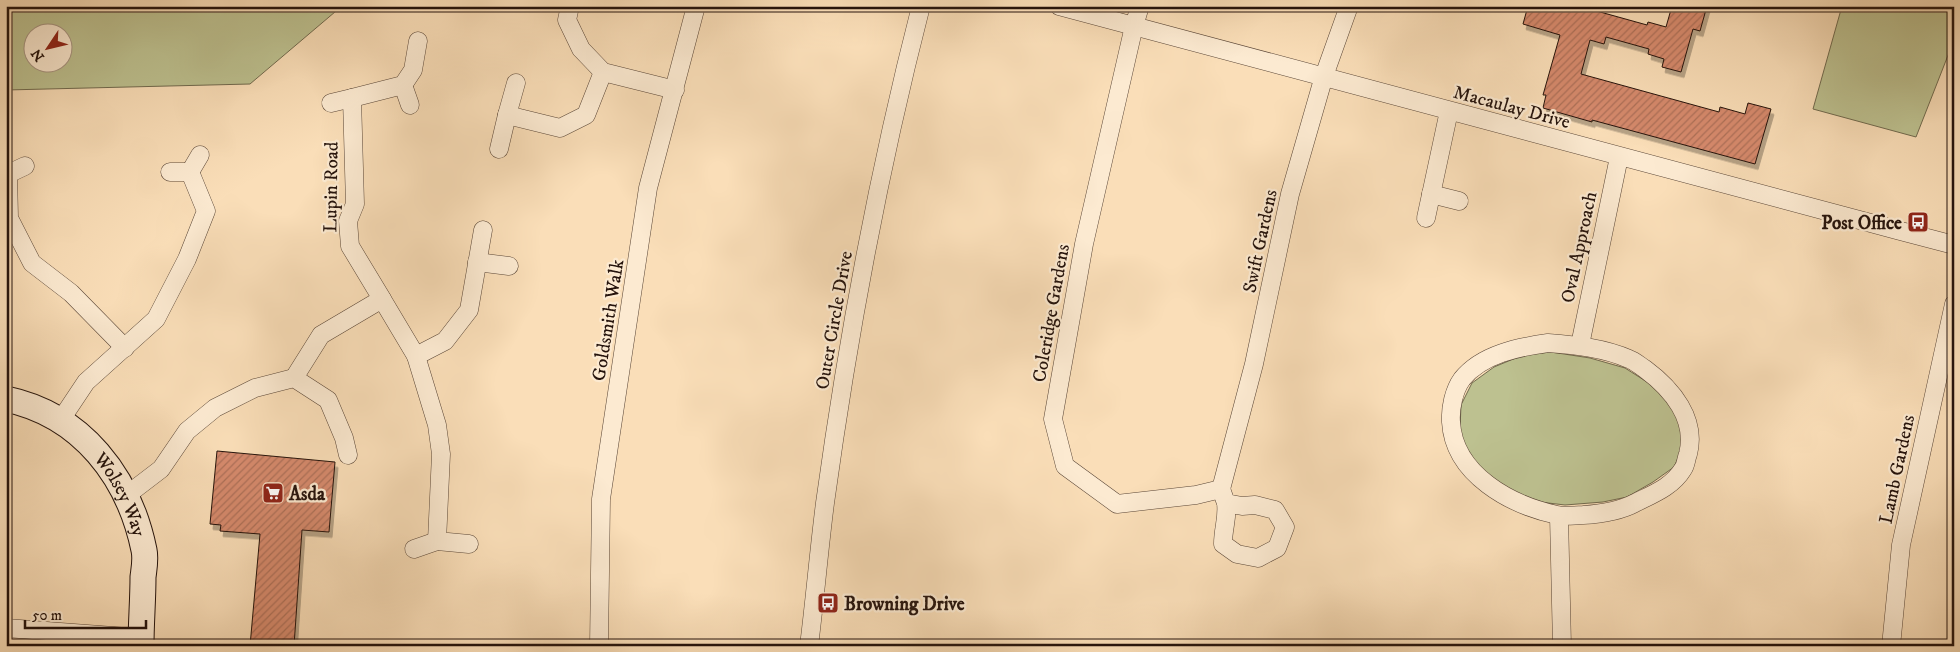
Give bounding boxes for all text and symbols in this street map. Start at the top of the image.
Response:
north arrow [22,22,72,72]
text: N [27,45,49,65]
street label: Macaulay Drive [1451,81,1573,134]
street label: Lupin Road [319,141,344,233]
street label: Swift Gardens [1238,188,1283,295]
street label: Oval Approach [1556,189,1603,305]
bus stop icon: Post Office [1906,210,1930,234]
place label: Post Office [1821,212,1902,235]
street label: Coleridge Gardens [1028,242,1075,384]
street label: Outer Circle Drive [811,249,858,391]
street label: Goldsmith Walk [588,257,630,383]
street label: Lamb Gardens [1875,413,1920,526]
street label: Wolsey Way [88,447,150,540]
supermarket icon: Asda [261,481,285,505]
place label: Asda [288,483,326,506]
bus stop icon: Browning Drive [816,591,840,615]
place label: Browning Drive [844,593,965,616]
scale bar [25,597,146,629]
text: 50 m [32,606,62,625]

